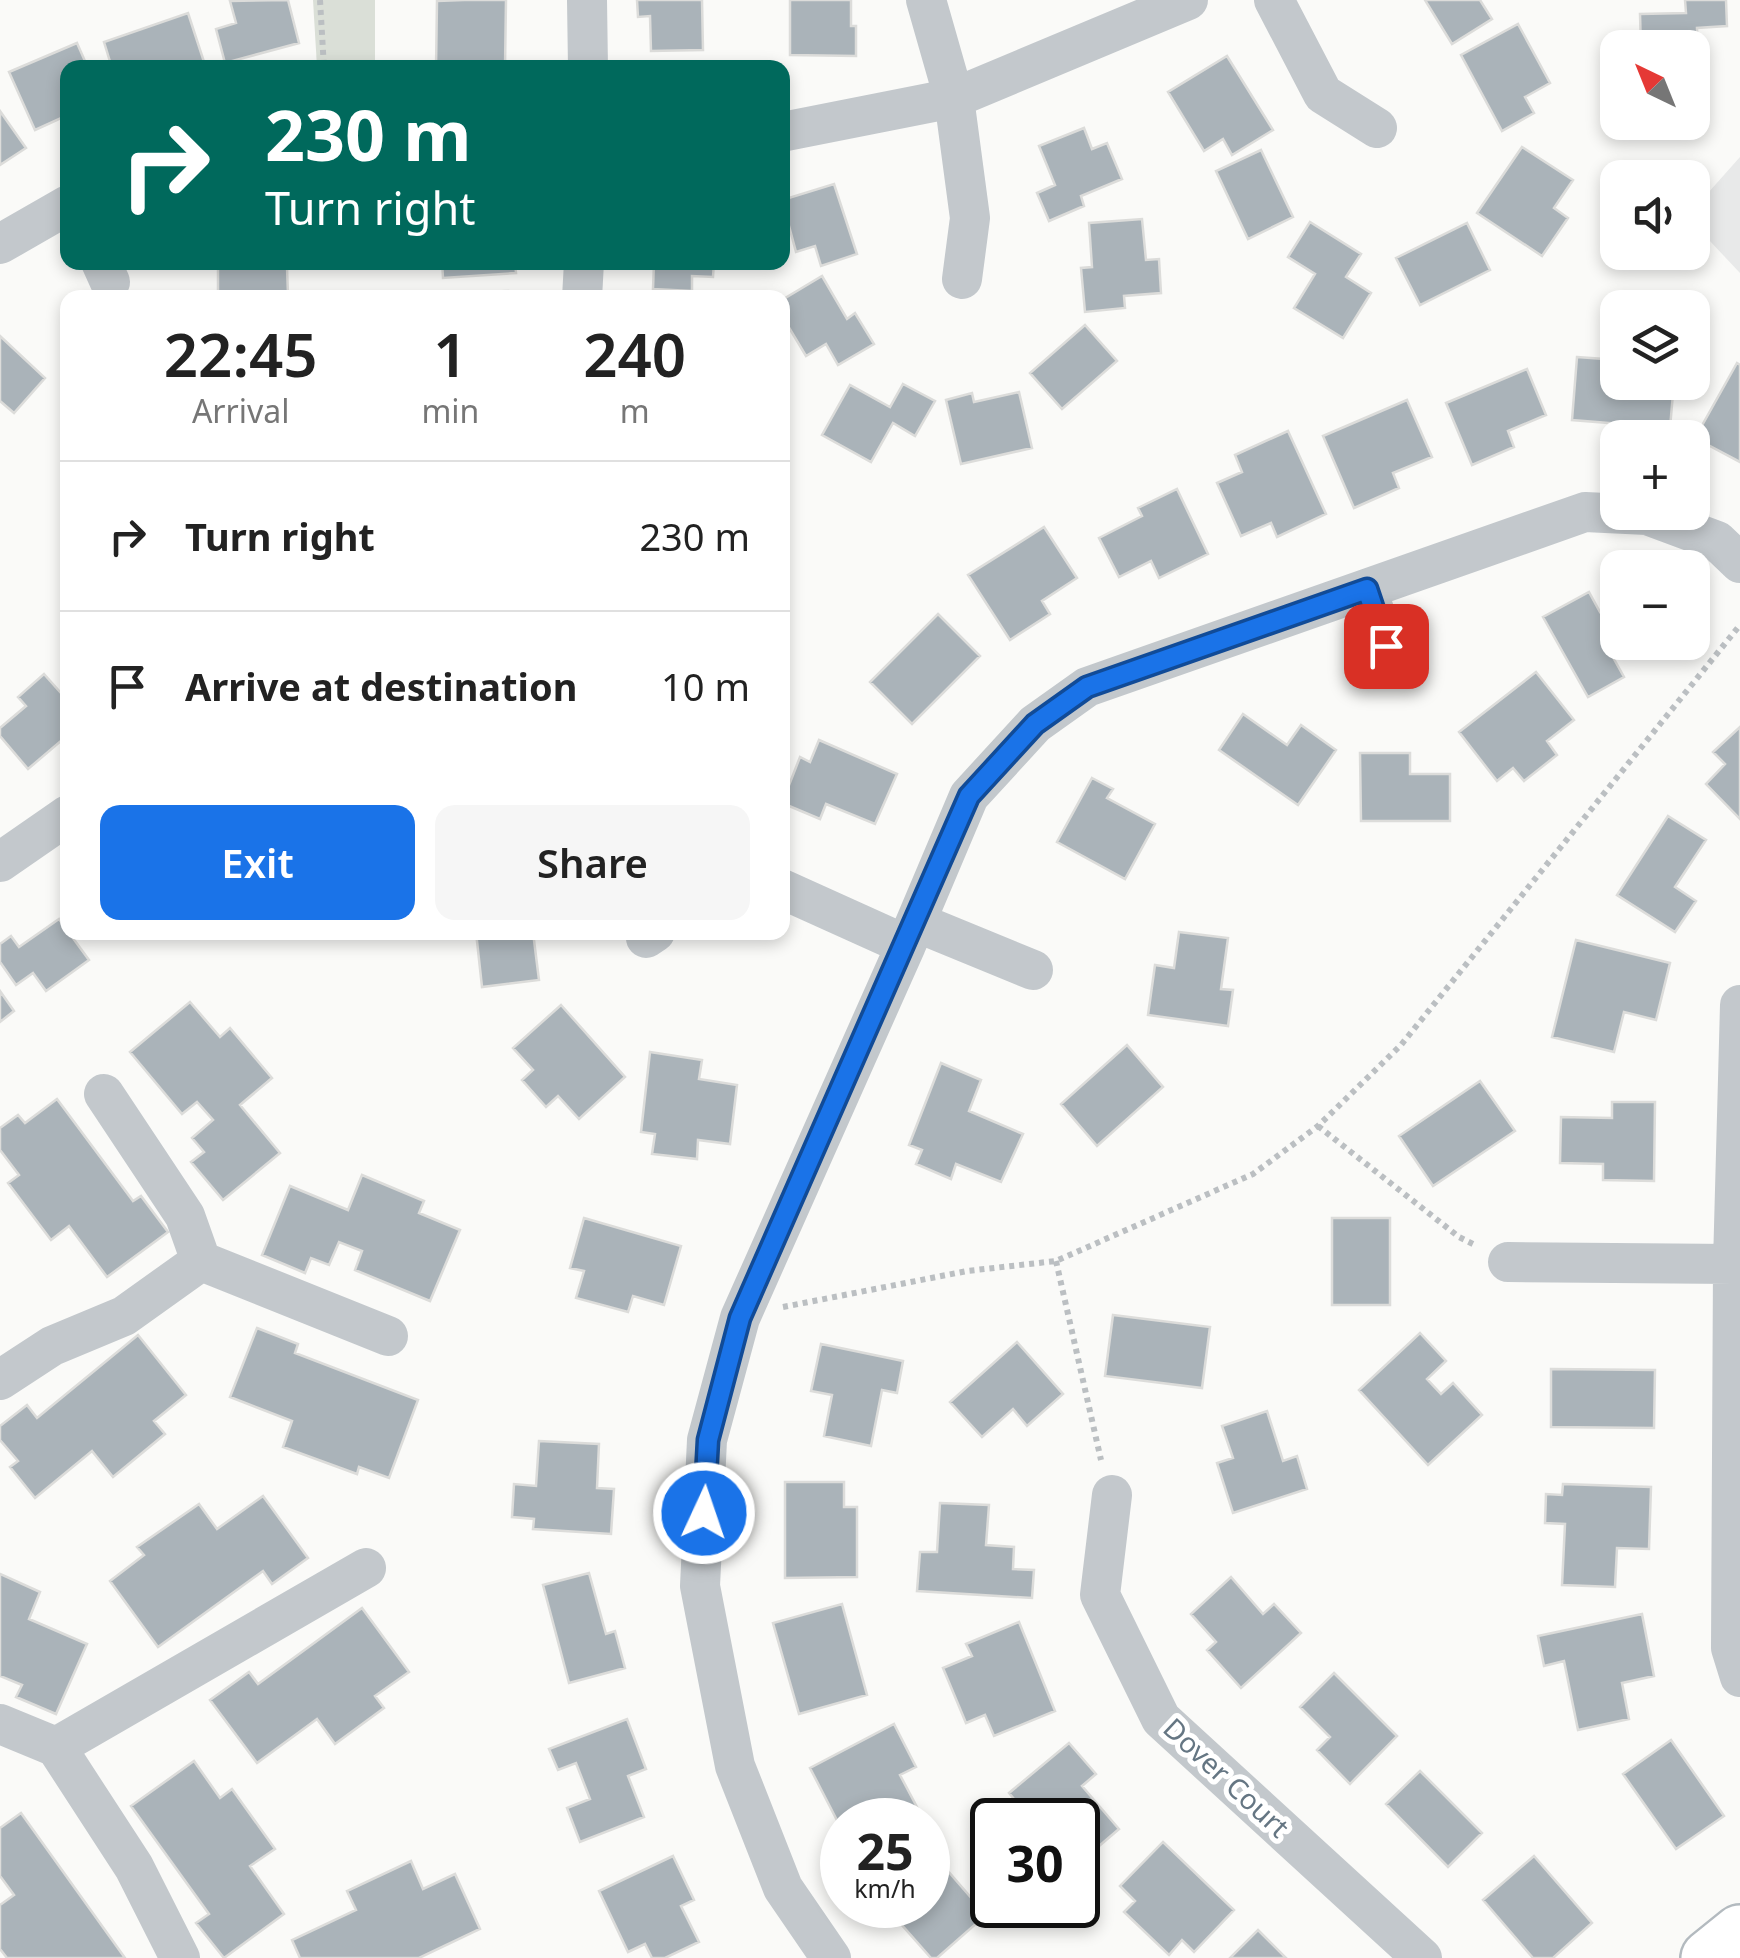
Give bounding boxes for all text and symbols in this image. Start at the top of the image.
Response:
north arrow [1600,30,1710,140]
map controls [1600,30,1710,660]
text: 230 m [265,86,472,182]
icon: right [100,100,230,230]
button: sound [1600,160,1710,270]
text: Turn right [265,177,476,238]
button: layers [1600,290,1710,400]
text: 22:45 [164,313,318,395]
text: 1 [433,313,468,395]
text: 240 [583,313,686,395]
text: Arrival [192,389,290,432]
text: min [421,389,479,432]
text: m [620,389,650,432]
button: + [1600,420,1710,530]
icon: right [100,509,155,564]
text: Turn right [185,510,375,562]
text: 230 m [639,510,750,562]
button: − [1600,550,1710,660]
pin [1344,604,1429,689]
icon: arrive [1359,619,1414,674]
icon: arrive [100,659,155,714]
text: Arrive at destination [185,660,577,712]
text: 10 m [661,660,750,712]
button: Exit [100,805,415,920]
button: Share [435,805,750,920]
position arrow [652,1461,756,1565]
street label: Dover Court [1156,1709,1298,1845]
speed limit sign: 30 [970,1798,1100,1928]
text: 25 [856,1817,914,1885]
text: km/h [854,1871,916,1905]

